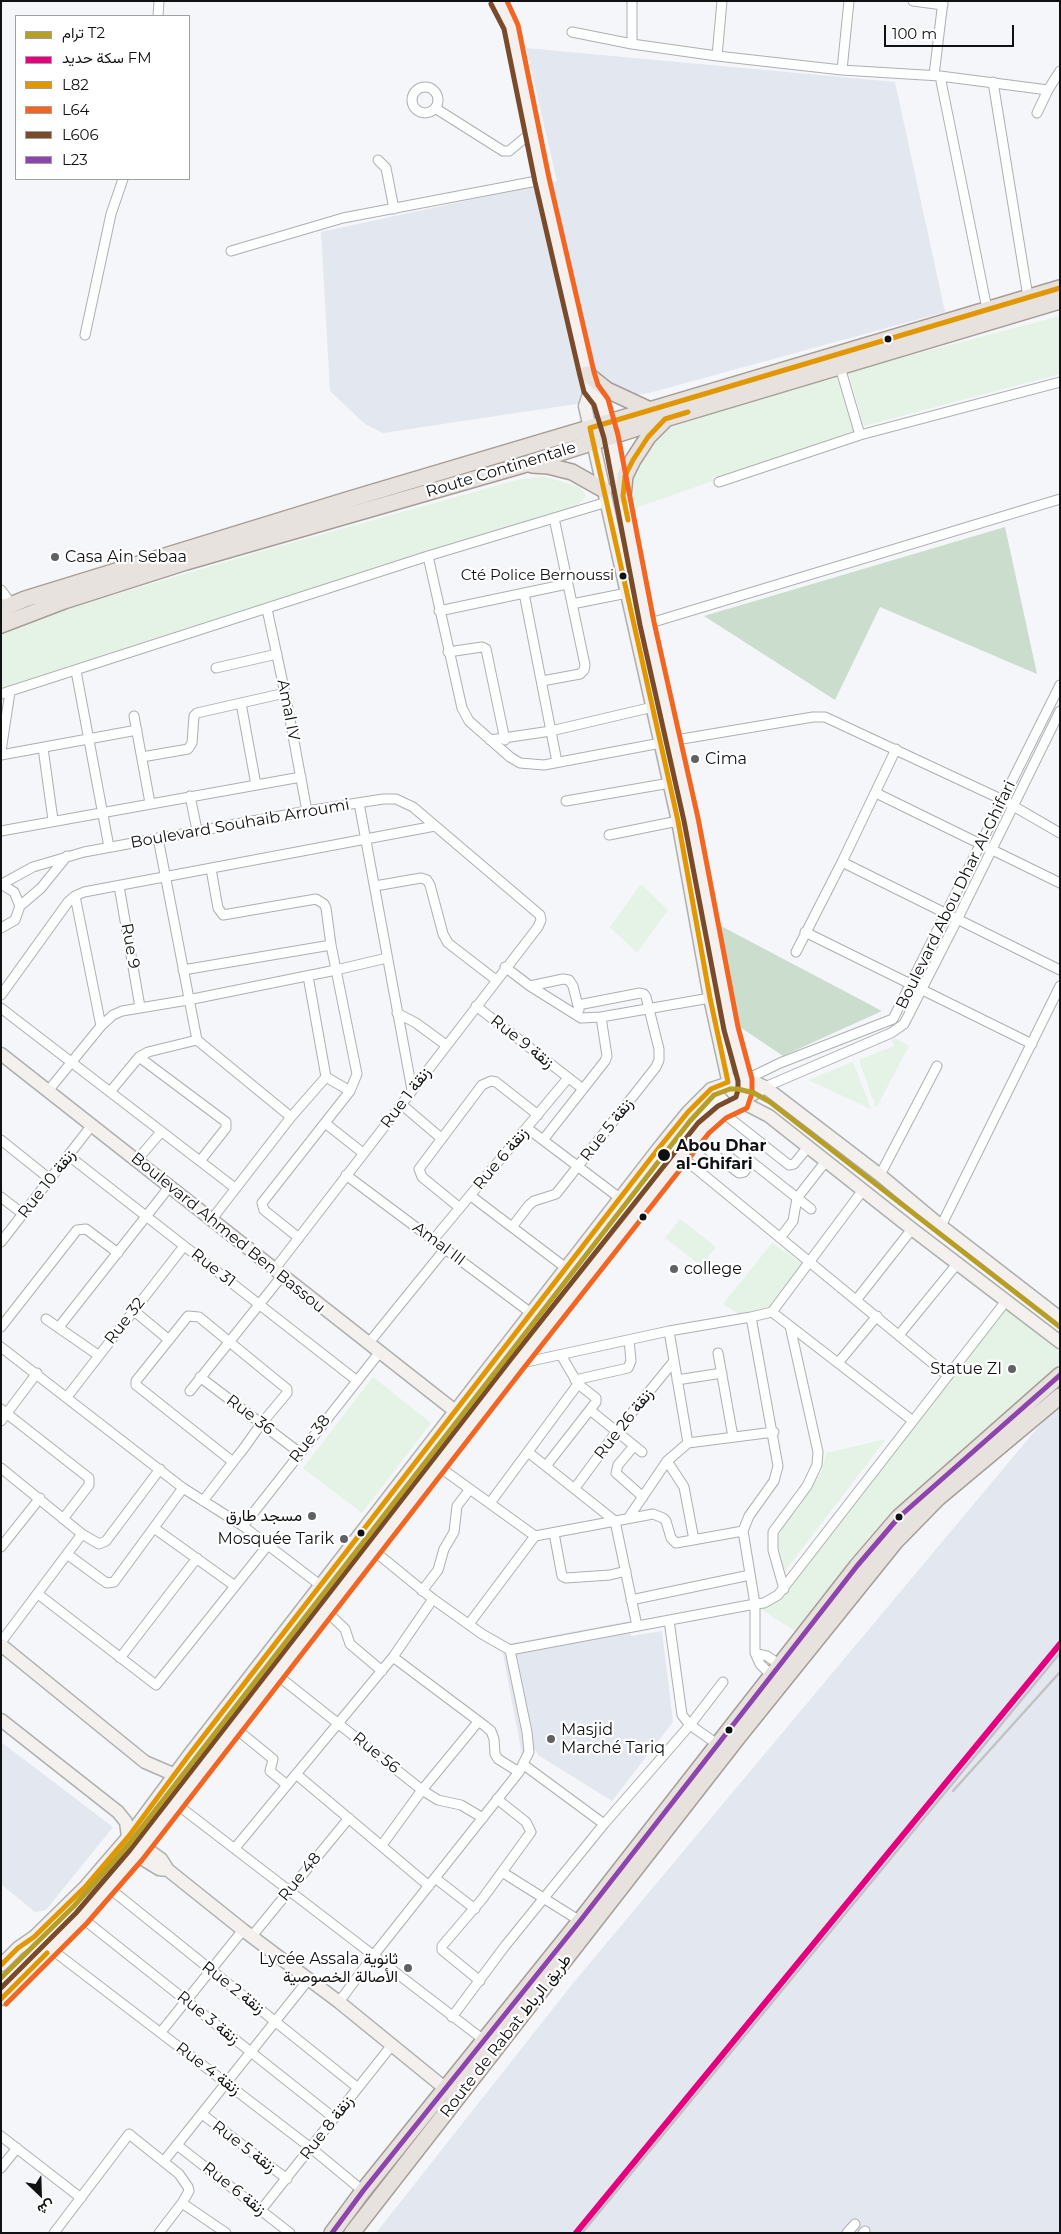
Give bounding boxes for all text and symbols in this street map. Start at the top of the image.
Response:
legend [15,15,190,180]
scale bar [886,15,1016,47]
text: ترام T2 [62,23,105,42]
text: 100 m [892,24,937,43]
text: سكة حديد FM [62,48,152,67]
text: L82 [62,75,89,94]
text: L64 [62,100,90,119]
text: L606 [62,125,99,144]
text: L23 [62,150,88,169]
unlabelled marker [883,334,893,344]
street label: Route Continentale [424,438,578,502]
place label: Casa Ain Sebaa [65,547,187,567]
marker: Casa Ain Sebaa [49,551,61,563]
place label: Cté Police Bernoussi [461,567,614,585]
marker: Cté Police Bernoussi [618,571,628,581]
street label: Amal IV [273,678,303,742]
place label: Cima [705,749,747,769]
marker: Cima [689,753,701,765]
street label: Boulevard Abou Dhar Al-Ghifari [892,778,1020,1012]
street label: Boulevard Souhaib Arroumi [129,795,351,853]
street label: Rue 9 [117,922,143,970]
street label: Rue 9 زنقة [486,1011,558,1073]
street label: Rue 1 زنقة [377,1064,435,1132]
street label: Rue 5 زنقة [576,1095,638,1165]
street label: Rue 6 زنقة [469,1124,533,1194]
place label: Abou Dhar al-Ghifari [676,1136,766,1174]
street label: Rue 10 زنقة [14,1146,80,1222]
marker: Abou Dhar al-Ghifari [656,1147,672,1163]
street label: Boulevard Ahmed Ben Bassou [127,1149,329,1317]
unlabelled marker [638,1212,648,1222]
street label: Amal III [409,1218,469,1270]
street label: Rue 31 [187,1245,239,1291]
place label: college [684,1259,742,1279]
marker: college [668,1263,680,1275]
street label: Rue 32 [101,1294,149,1348]
place label: Statue ZI [930,1359,1002,1379]
marker: Statue ZI [1006,1363,1018,1375]
street label: Rue 26 زنقة [590,1385,658,1463]
street label: Rue 36 [222,1391,278,1439]
street label: Rue 38 [285,1411,335,1467]
place label: مسجد طارق [226,1506,302,1526]
marker: مسجد طارق [306,1510,318,1522]
unlabelled marker [894,1512,904,1522]
unlabelled marker [356,1528,366,1538]
place label: Mosquée Tarik [217,1529,334,1549]
marker: Mosquée Tarik [338,1533,350,1545]
place label: Masjid Marché Tariq [561,1720,665,1758]
unlabelled marker [724,1725,734,1735]
street label: Rue 56 [349,1728,403,1778]
marker: Masjid Marché Tariq [545,1733,557,1745]
street label: Rue 48 [275,1849,325,1905]
place label: Lycée Assala ثانوية الأصالة الخصوصية [259,1949,398,1987]
street label: Route de Rabat طريق الرباط [436,1951,576,2121]
street label: Rue 2 زنقة [198,1957,268,2019]
marker: Lycée Assala ثانوية الأصالة الخصوصية [402,1962,414,1974]
street label: Rue 3 زنقة [173,1987,243,2049]
street label: Rue 4 زنقة [172,2038,244,2100]
street label: Rue 8 زنقة [296,2092,358,2164]
street label: Rue 5 زنقة [208,2117,280,2177]
street label: Rue 6 زنقة [198,2158,270,2220]
north arrow [15,2169,65,2219]
text: ش [35,2196,57,2219]

